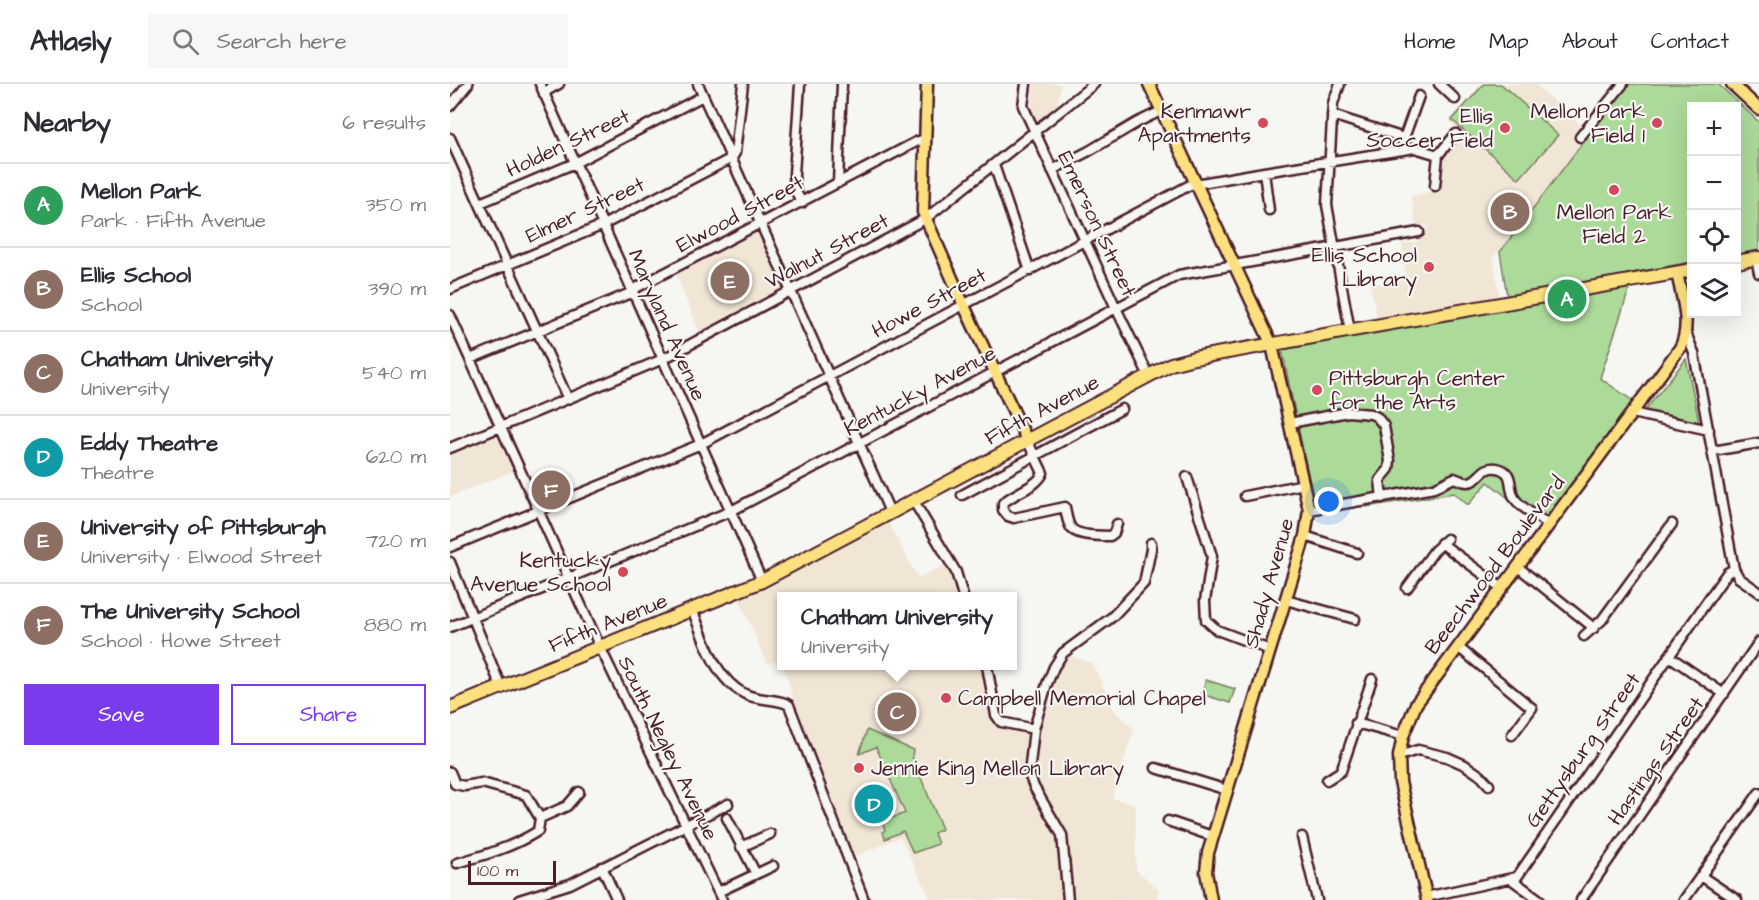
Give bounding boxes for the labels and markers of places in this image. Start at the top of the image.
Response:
place label: Kenmawr Apartments [1138,97,1251,151]
place label: Mellon Park Field 1 [1530,97,1645,150]
place label: Ellis Soccer Field [1367,102,1493,155]
marker: Kenmawr Apartments [1256,116,1270,130]
marker: Mellon Park Field 1 [1650,116,1664,130]
marker: Ellis Soccer Field [1498,121,1512,135]
marker: Mellon Park Field 2 [1607,183,1621,197]
pin: B [1490,190,1530,234]
place label: Mellon Park Field 2 [1557,198,1671,251]
place label: Ellis School Library [1312,241,1417,296]
pin: E [710,258,750,304]
marker: Ellis School Library [1422,260,1436,274]
pin: A [1548,276,1586,322]
place label: Pittsburgh Center for the Arts [1329,364,1505,417]
marker: Pittsburgh Center for the Arts [1310,383,1324,397]
pin: F [532,468,570,512]
place label: Kentucky Avenue School [470,546,611,599]
marker: Kentucky Avenue School [616,565,630,579]
place label: Campbell Memorial Chapel [958,684,1206,714]
pin: C [878,690,916,734]
marker: Campbell Memorial Chapel [939,691,953,705]
place label: Jennie King Mellon Library [871,754,1124,785]
marker: Jennie King Mellon Library [852,761,866,775]
pin: D [854,782,894,826]

